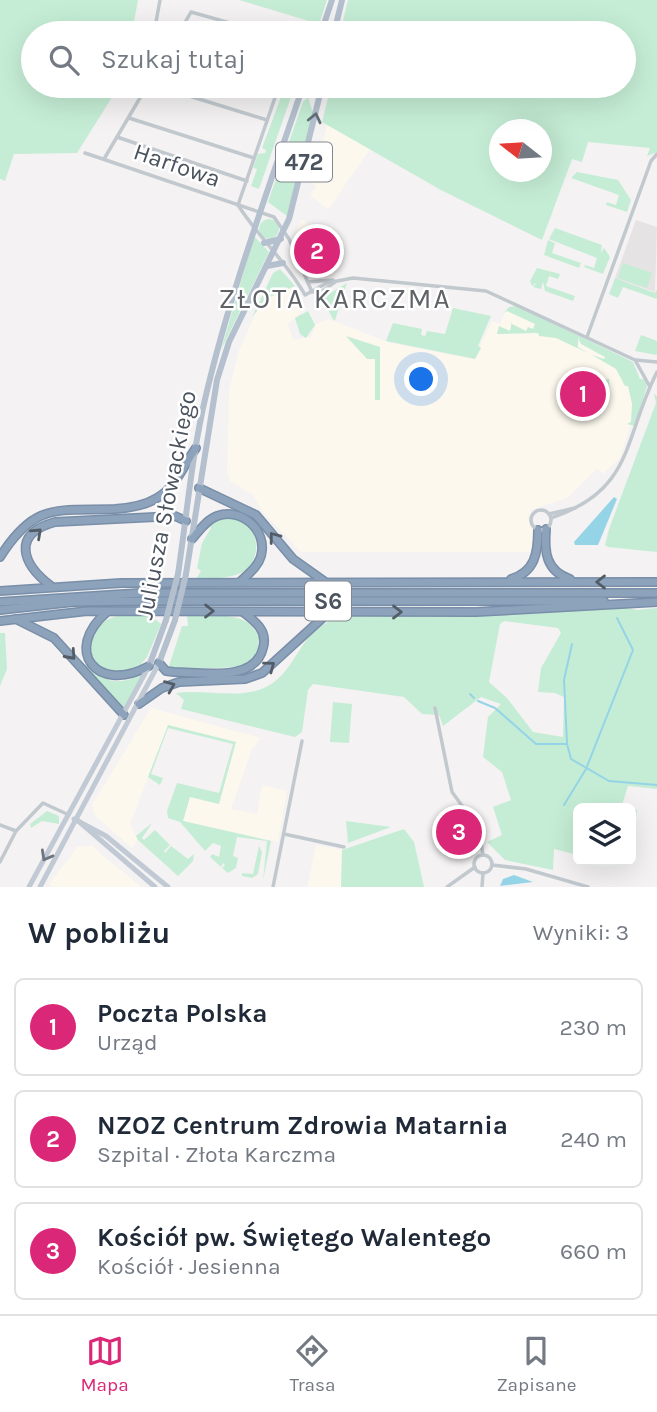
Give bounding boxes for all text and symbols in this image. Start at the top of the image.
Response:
search box [21,21,636,98]
icon: search [45,41,83,79]
text: Szukaj tutaj [101,44,246,75]
one-way arrow [306,112,321,124]
north arrow [489,119,552,182]
street label: Harfowa [130,137,224,193]
road number: 472 [276,142,332,182]
pin: 2 [294,225,340,277]
district label: ZŁOTA KARCZMA [218,282,452,315]
your location [404,362,438,396]
pin: 1 [560,368,606,420]
street label: Juliusza Słowackiego [130,388,202,622]
one-way arrow [29,529,42,541]
one-way arrow [270,532,282,544]
one-way arrow [595,574,606,590]
road number: S6 [305,582,351,621]
one-way arrow [204,603,215,619]
one-way arrow [392,604,403,620]
one-way arrow [63,647,75,660]
one-way arrow [262,662,275,675]
one-way arrow [163,681,175,695]
map controls [573,803,636,866]
button: layers [573,803,636,866]
pin: 3 [436,806,482,858]
one-way arrow [41,849,54,862]
text: W pobliżu [28,915,170,951]
text: Wyniki: 3 [533,919,629,946]
text: Poczta Polska [97,998,268,1029]
text: 1 [49,1014,57,1041]
text: 230 m [559,1014,627,1041]
text: Urząd [97,1029,158,1056]
text: NZOZ Centrum Zdrowia Matarnia [97,1110,508,1141]
text: 2 [46,1126,60,1153]
text: 240 m [560,1126,627,1153]
text: Szpital · Złota Karczma [97,1141,336,1168]
text: Kościół pw. Świętego Walentego [97,1222,491,1253]
text: 3 [46,1238,60,1265]
text: 660 m [560,1238,627,1265]
text: Kościół · Jesienna [97,1253,281,1280]
tab: Mapa [80,1332,129,1396]
tab: Trasa [290,1332,335,1396]
tab: Zapisane [496,1332,577,1396]

